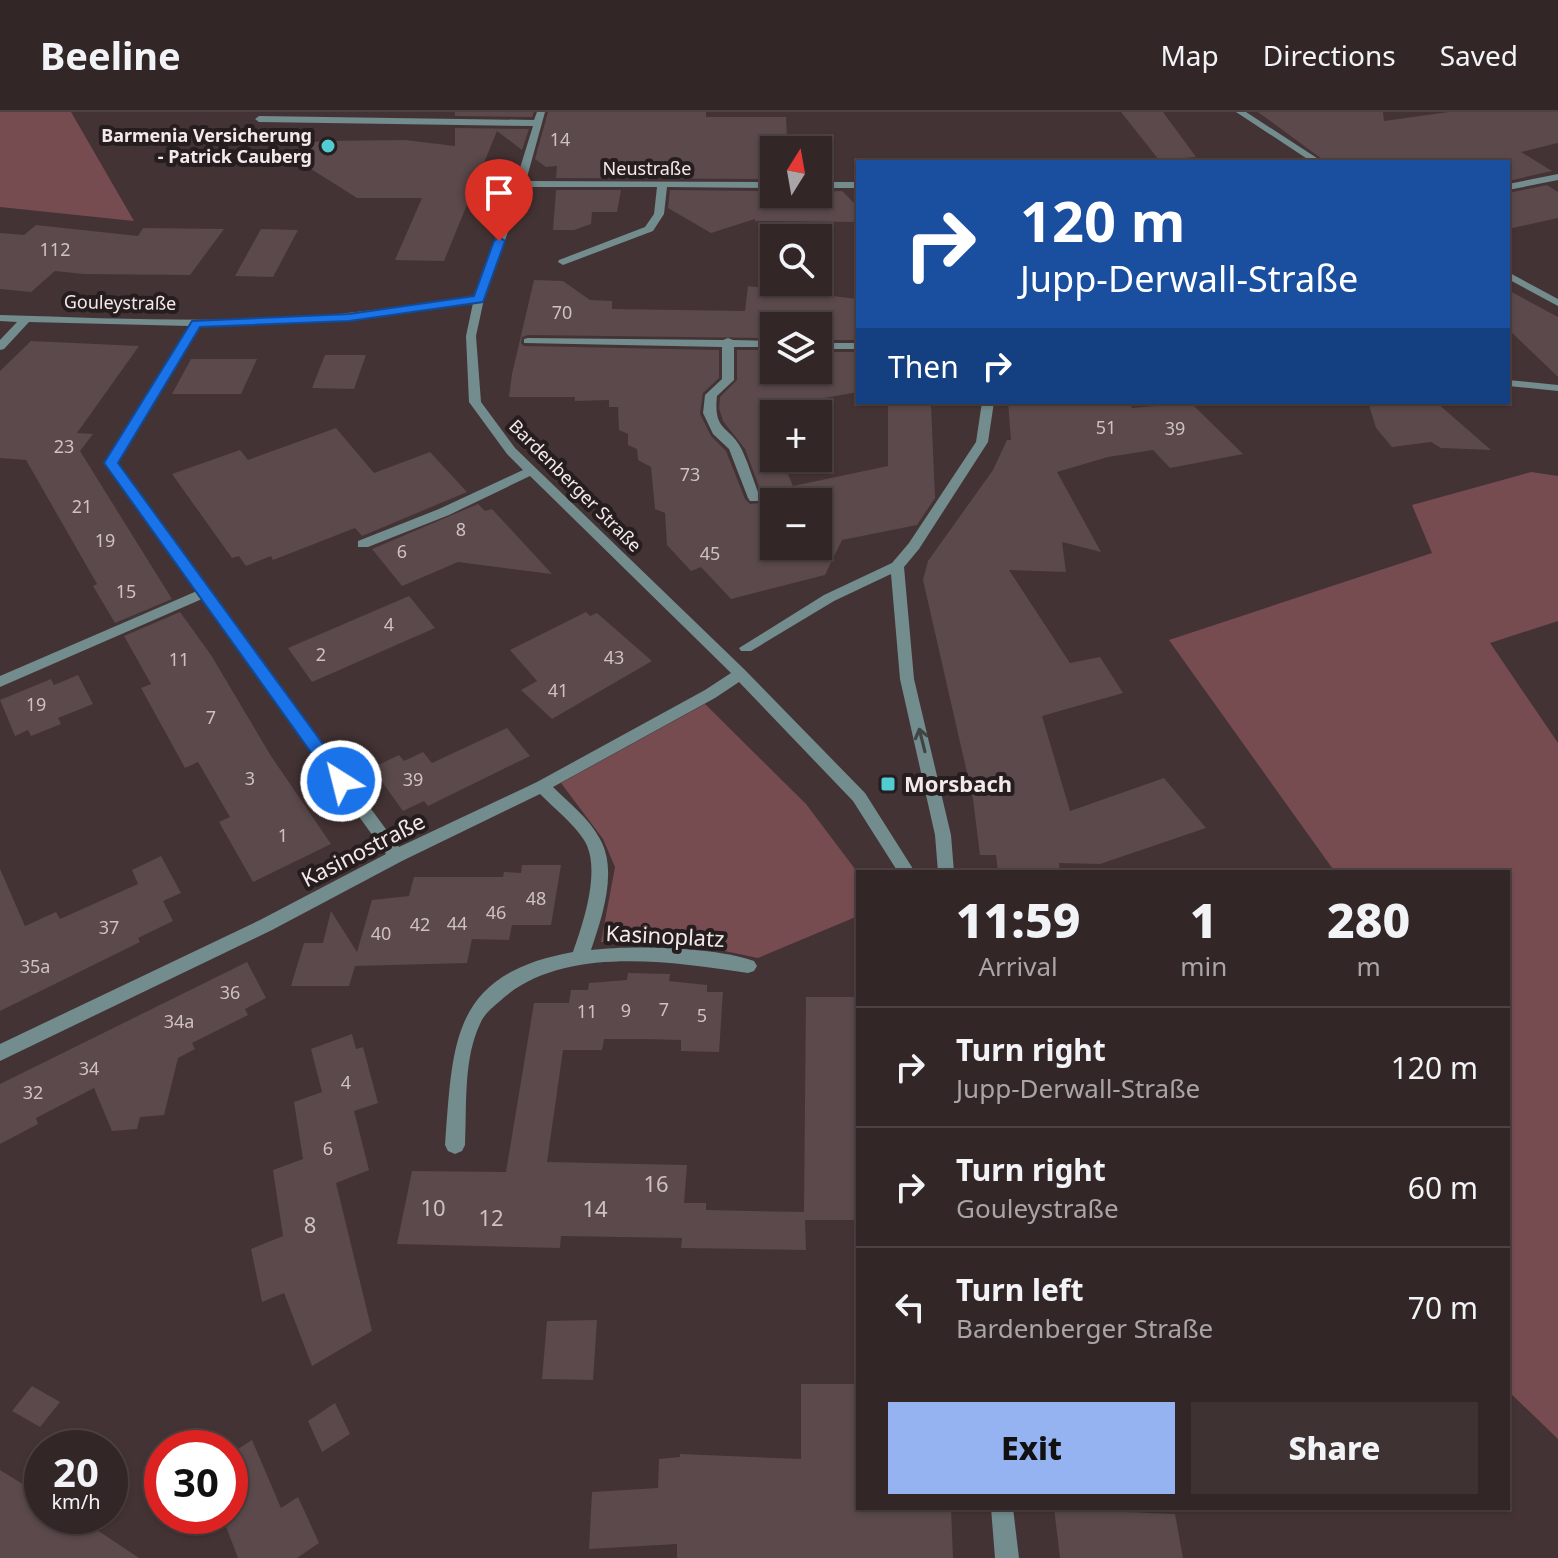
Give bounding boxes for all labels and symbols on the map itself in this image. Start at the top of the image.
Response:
place label: Barmenia Versicherung - Patrick Cauberg [101,123,312,168]
house number: 14 [550,127,570,151]
north arrow [760,136,832,208]
marker: Barmenia Versicherung - Patrick Cauberg [319,137,337,155]
street label: Neustraße [603,156,691,180]
pin [465,159,533,241]
house number: 112 [40,237,70,261]
street label: Gouleystraße [64,289,176,315]
house number: 70 [552,300,572,324]
street label: Bardenberger Straße [504,414,647,557]
house number: 51 [1096,415,1116,439]
house number: 39 [1165,416,1185,440]
house number: 23 [54,434,74,458]
house number: 73 [680,462,700,486]
house number: 21 [72,494,92,518]
house number: 8 [456,517,466,541]
house number: 19 [95,528,115,552]
house number: 6 [397,539,407,563]
house number: 45 [700,541,720,565]
house number: 15 [116,579,136,603]
house number: 4 [384,612,394,636]
house number: 2 [316,642,326,666]
house number: 43 [604,645,624,669]
house number: 11 [169,647,189,671]
house number: 41 [548,678,568,702]
house number: 19 [26,692,46,716]
house number: 7 [206,705,216,729]
one-way arrow [914,728,929,754]
position arrow [299,739,383,823]
house number: 3 [245,766,255,790]
house number: 39 [403,767,423,791]
place label: Morsbach [904,768,1012,798]
marker: Morsbach [879,775,897,793]
street label: Kasinostraße [296,805,429,893]
house number: 1 [278,823,288,847]
house number: 48 [526,886,546,910]
house number: 46 [486,900,506,924]
house number: 44 [447,911,467,935]
house number: 42 [410,912,430,936]
house number: 37 [99,915,119,939]
street label: Kasinoplatz [605,917,725,953]
house number: 40 [371,921,391,945]
house number: 35a [20,954,50,978]
house number: 36 [220,980,240,1004]
house number: 7 [659,997,669,1021]
house number: 9 [621,998,631,1022]
house number: 11 [577,999,597,1023]
house number: 5 [697,1003,707,1027]
house number: 34a [164,1009,194,1033]
house number: 34 [79,1056,99,1080]
house number: 4 [341,1070,351,1094]
house number: 32 [23,1080,43,1104]
house number: 6 [323,1136,333,1160]
house number: 16 [643,1168,669,1198]
house number: 10 [420,1192,446,1222]
house number: 14 [582,1193,608,1223]
house number: 12 [478,1202,504,1232]
house number: 8 [304,1209,316,1239]
speed limit sign: 30 [144,1430,248,1534]

